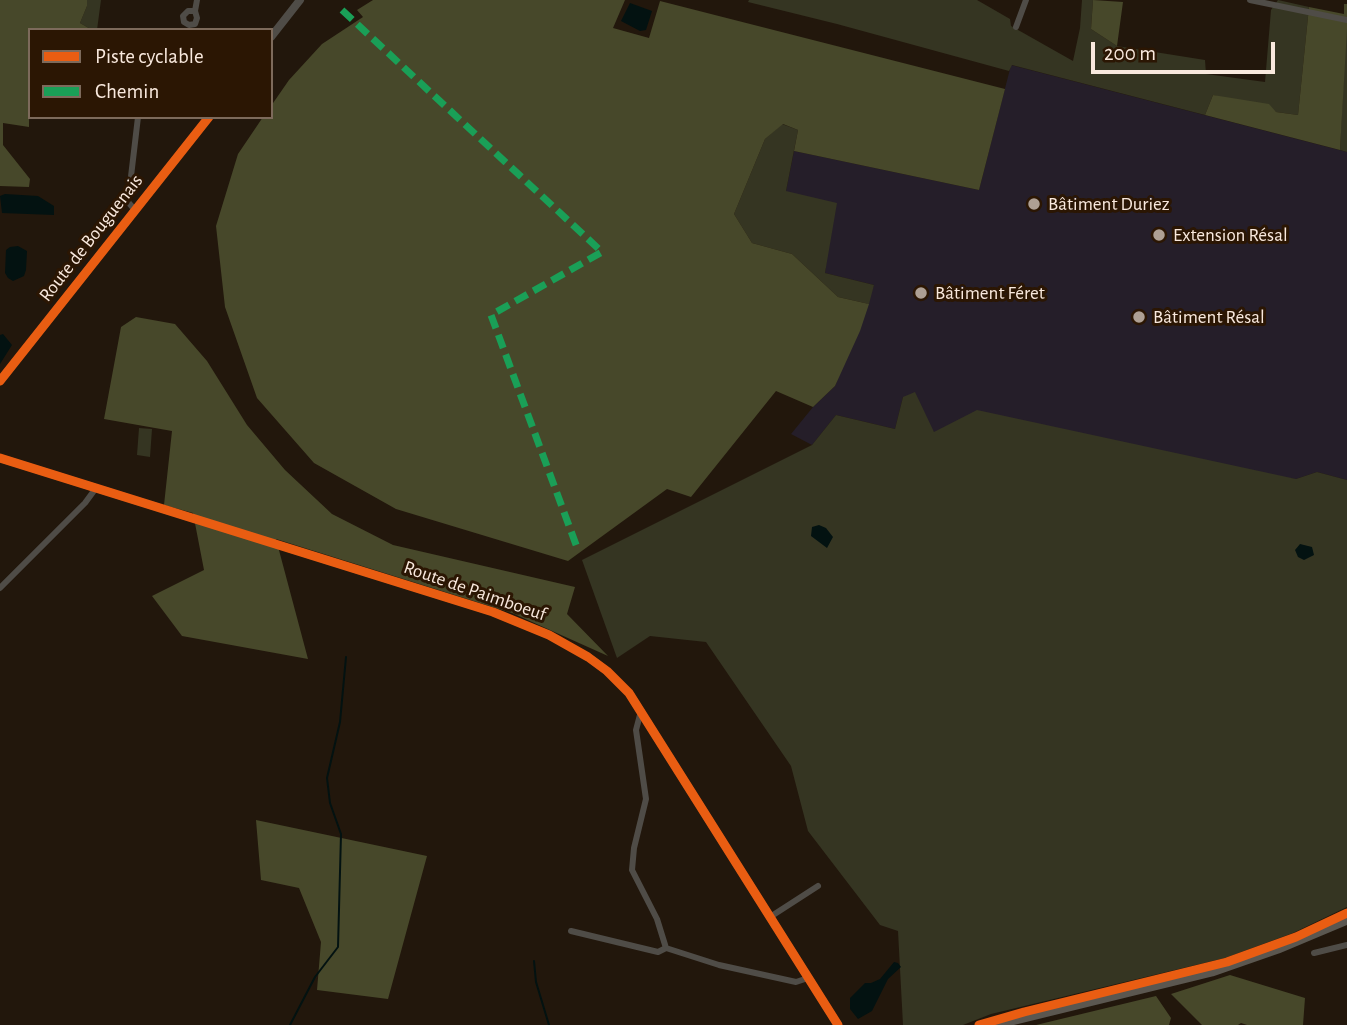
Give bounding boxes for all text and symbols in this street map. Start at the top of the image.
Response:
legend [28,28,273,119]
scale bar [1095,28,1279,72]
text: 200 m [1104,43,1156,64]
text: Piste cyclable [95,46,204,67]
text: Chemin [95,81,159,102]
street label: Route de Bouguenais [34,170,148,306]
place label: Bâtiment Duriez [1048,193,1170,215]
marker: Bâtiment Duriez [1026,196,1042,212]
place label: Extension Résal [1173,224,1288,246]
marker: Extension Résal [1151,227,1167,243]
place label: Bâtiment Féret [935,282,1045,304]
marker: Bâtiment Féret [913,285,929,301]
place label: Bâtiment Résal [1153,306,1265,328]
marker: Bâtiment Résal [1131,309,1147,325]
street label: Route de Paimboeuf [401,556,549,626]

